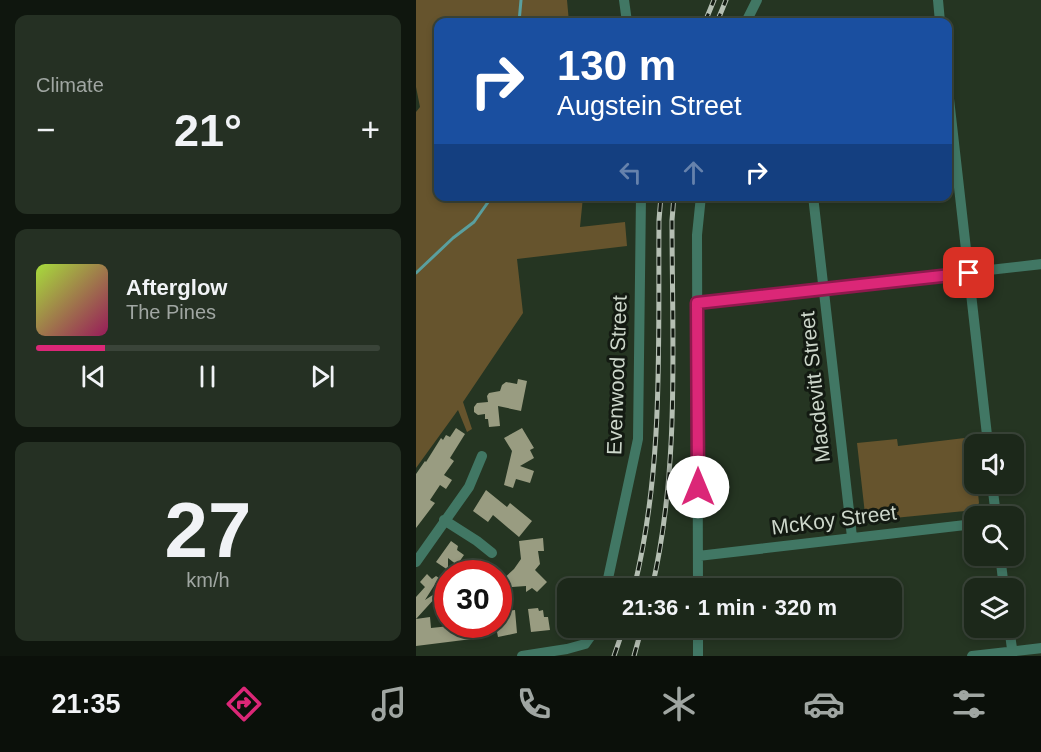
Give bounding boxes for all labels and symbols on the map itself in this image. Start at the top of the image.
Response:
pin [943,247,994,298]
street label: Evenwood Street [602,295,631,455]
street label: Macdevitt Street [795,310,834,464]
position arrow [666,455,730,519]
street label: McKoy Street [770,500,898,539]
speed limit sign: 30 [434,560,512,638]

